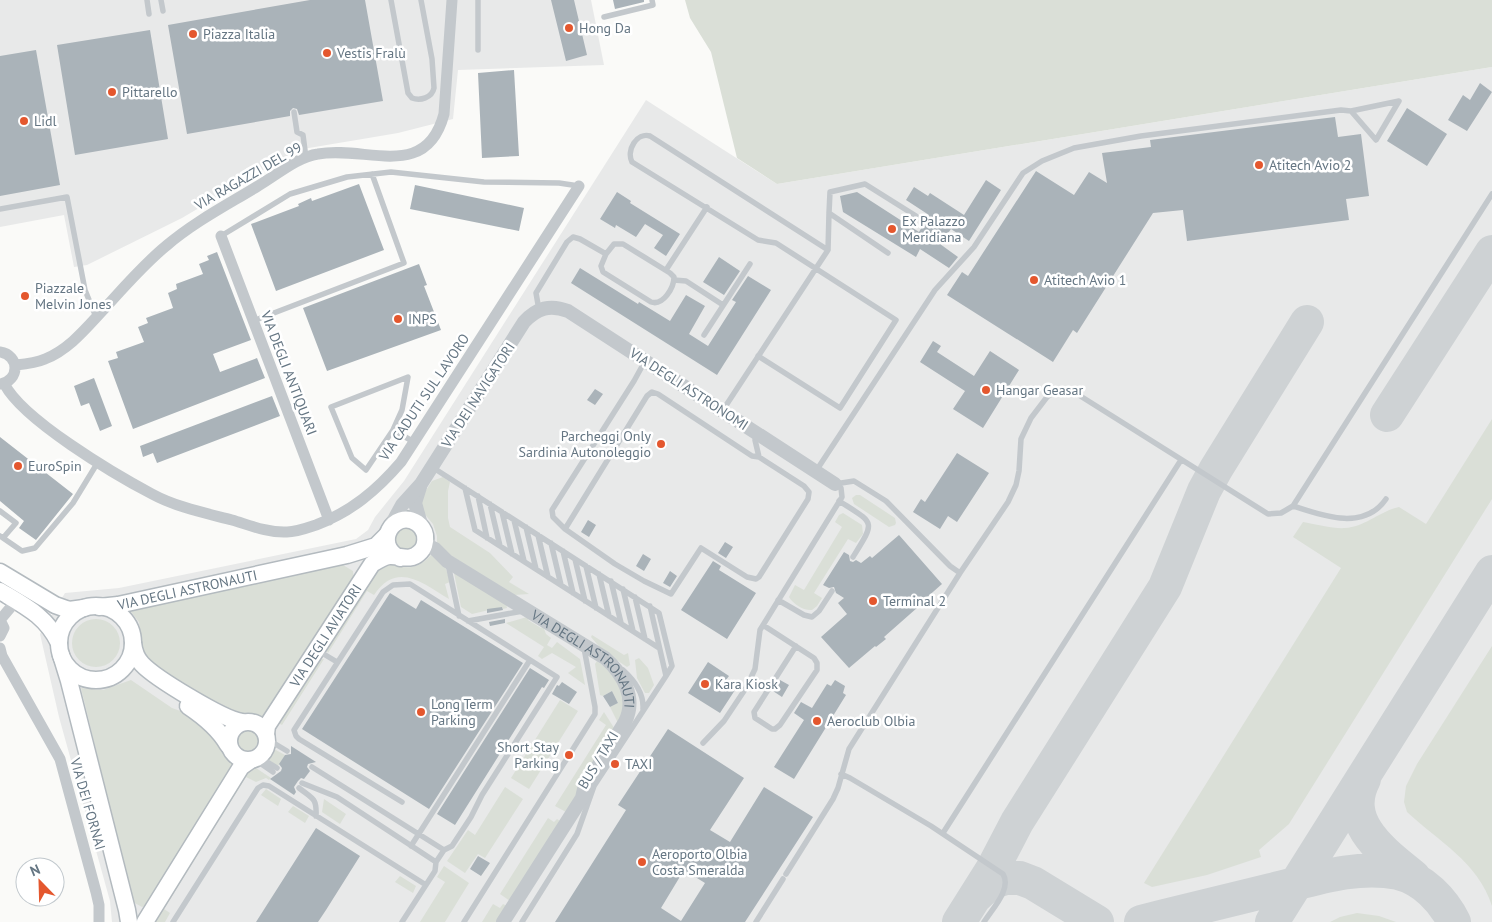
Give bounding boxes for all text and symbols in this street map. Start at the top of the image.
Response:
place label: Hong Da [579,19,631,37]
marker: Hong Da [563,22,575,34]
place label: Piazza Italia [203,25,275,43]
marker: Piazza Italia [187,28,199,40]
place label: Vestis Fralù [336,44,406,62]
marker: Vestis Fralù [321,47,333,59]
place label: Pittarello [122,83,178,101]
marker: Pittarello [106,86,118,98]
place label: Lidl [34,112,57,130]
marker: Lidl [18,115,30,127]
street label: VIA RAGAZZI DEL 99 [190,138,305,215]
place label: Atitech Avio 2 [1269,156,1351,174]
marker: Atitech Avio 2 [1253,159,1265,171]
place label: Ex Palazzo Meridiana [902,212,965,246]
marker: Ex Palazzo Meridiana [886,223,898,235]
place label: Atitech Avio 1 [1044,271,1126,289]
marker: Atitech Avio 1 [1028,274,1040,286]
place label: Piazzale Melvin Jones [35,279,112,313]
marker: Piazzale Melvin Jones [19,290,31,302]
street label: VIA DEGLI ANTIQUARI [257,307,321,438]
place label: INPS [408,310,437,328]
marker: INPS [392,313,404,325]
street label: VIA CADUTI SUL LAVORO [374,330,473,465]
street label: VIA DEI NAVIGATORI [437,339,519,452]
street label: VIA DEGLI ASTRONOMI [625,343,752,434]
place label: Hangar Geasar [996,381,1083,399]
marker: Hangar Geasar [980,384,992,396]
place label: Parcheggi Only Sardinia Autonoleggio [519,427,651,461]
marker: Parcheggi Only Sardinia Autonoleggio [655,438,667,450]
place label: EuroSpin [28,457,82,475]
marker: EuroSpin [12,460,24,472]
street label: VIA DEGLI ASTRONAUTI [115,566,259,614]
street label: VIA DEGLI AVIATORI [285,580,366,691]
place label: Terminal 2 [883,592,946,610]
marker: Terminal 2 [867,595,879,607]
street label: VIA DEGLI ASTRONAUTI [527,605,639,709]
place label: Kara Kiosk [715,675,778,693]
marker: Kara Kiosk [699,678,711,690]
place label: Long Term Parking [431,695,493,729]
marker: Long Term Parking [415,706,427,718]
place label: Aeroclub Olbia [827,712,916,730]
marker: Aeroclub Olbia [811,715,823,727]
street label: BUS / TAXI [574,728,622,792]
place label: Short Stay Parking [497,738,559,772]
marker: Short Stay Parking [563,749,575,761]
street label: VIA DEI FORNAI [66,755,110,852]
place label: TAXI [625,755,652,773]
marker: TAXI [609,758,621,770]
place label: Aeroporto Olbia Costa Smeralda [652,845,747,879]
marker: Aeroporto Olbia Costa Smeralda [636,856,648,868]
north arrow [15,857,65,907]
text: N [27,860,43,880]

